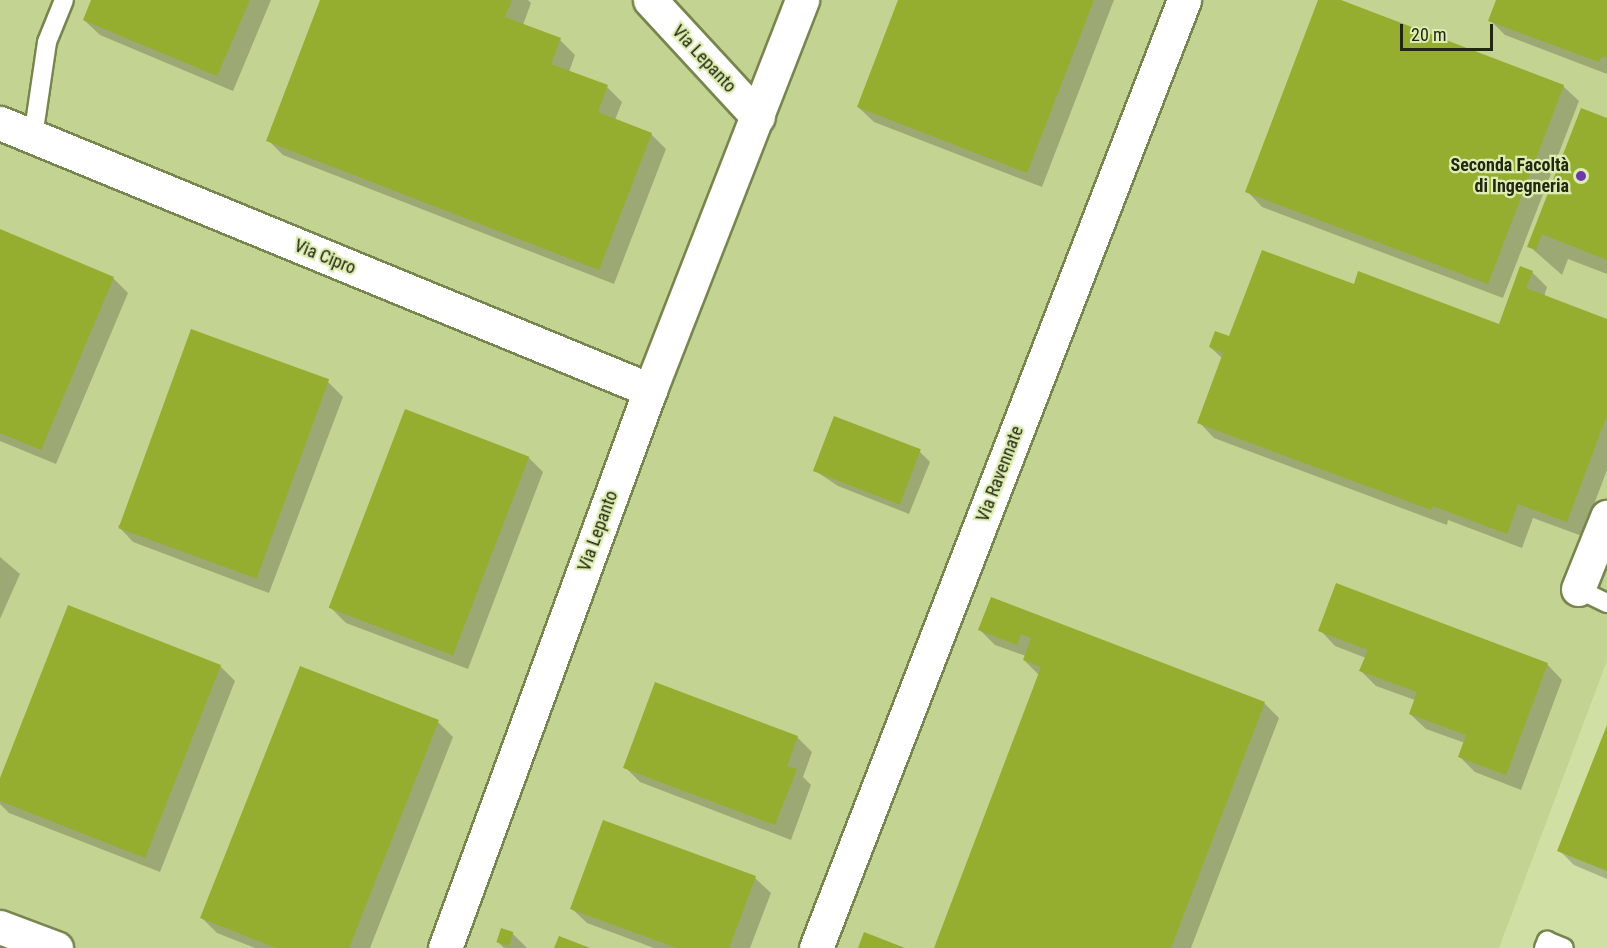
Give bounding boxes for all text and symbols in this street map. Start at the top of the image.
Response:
scale bar [1403,12,1496,50]
street label: Via Lepanto [667,21,741,97]
text: 20 m [1411,24,1446,45]
place label: Seconda Facoltà di Ingegneria [1451,155,1569,198]
marker: Seconda Facoltà di Ingegneria [1574,169,1588,183]
street label: Via Cipro [291,235,359,279]
street label: Via Ravennate [972,423,1028,525]
street label: Via Lepanto [573,488,623,574]

